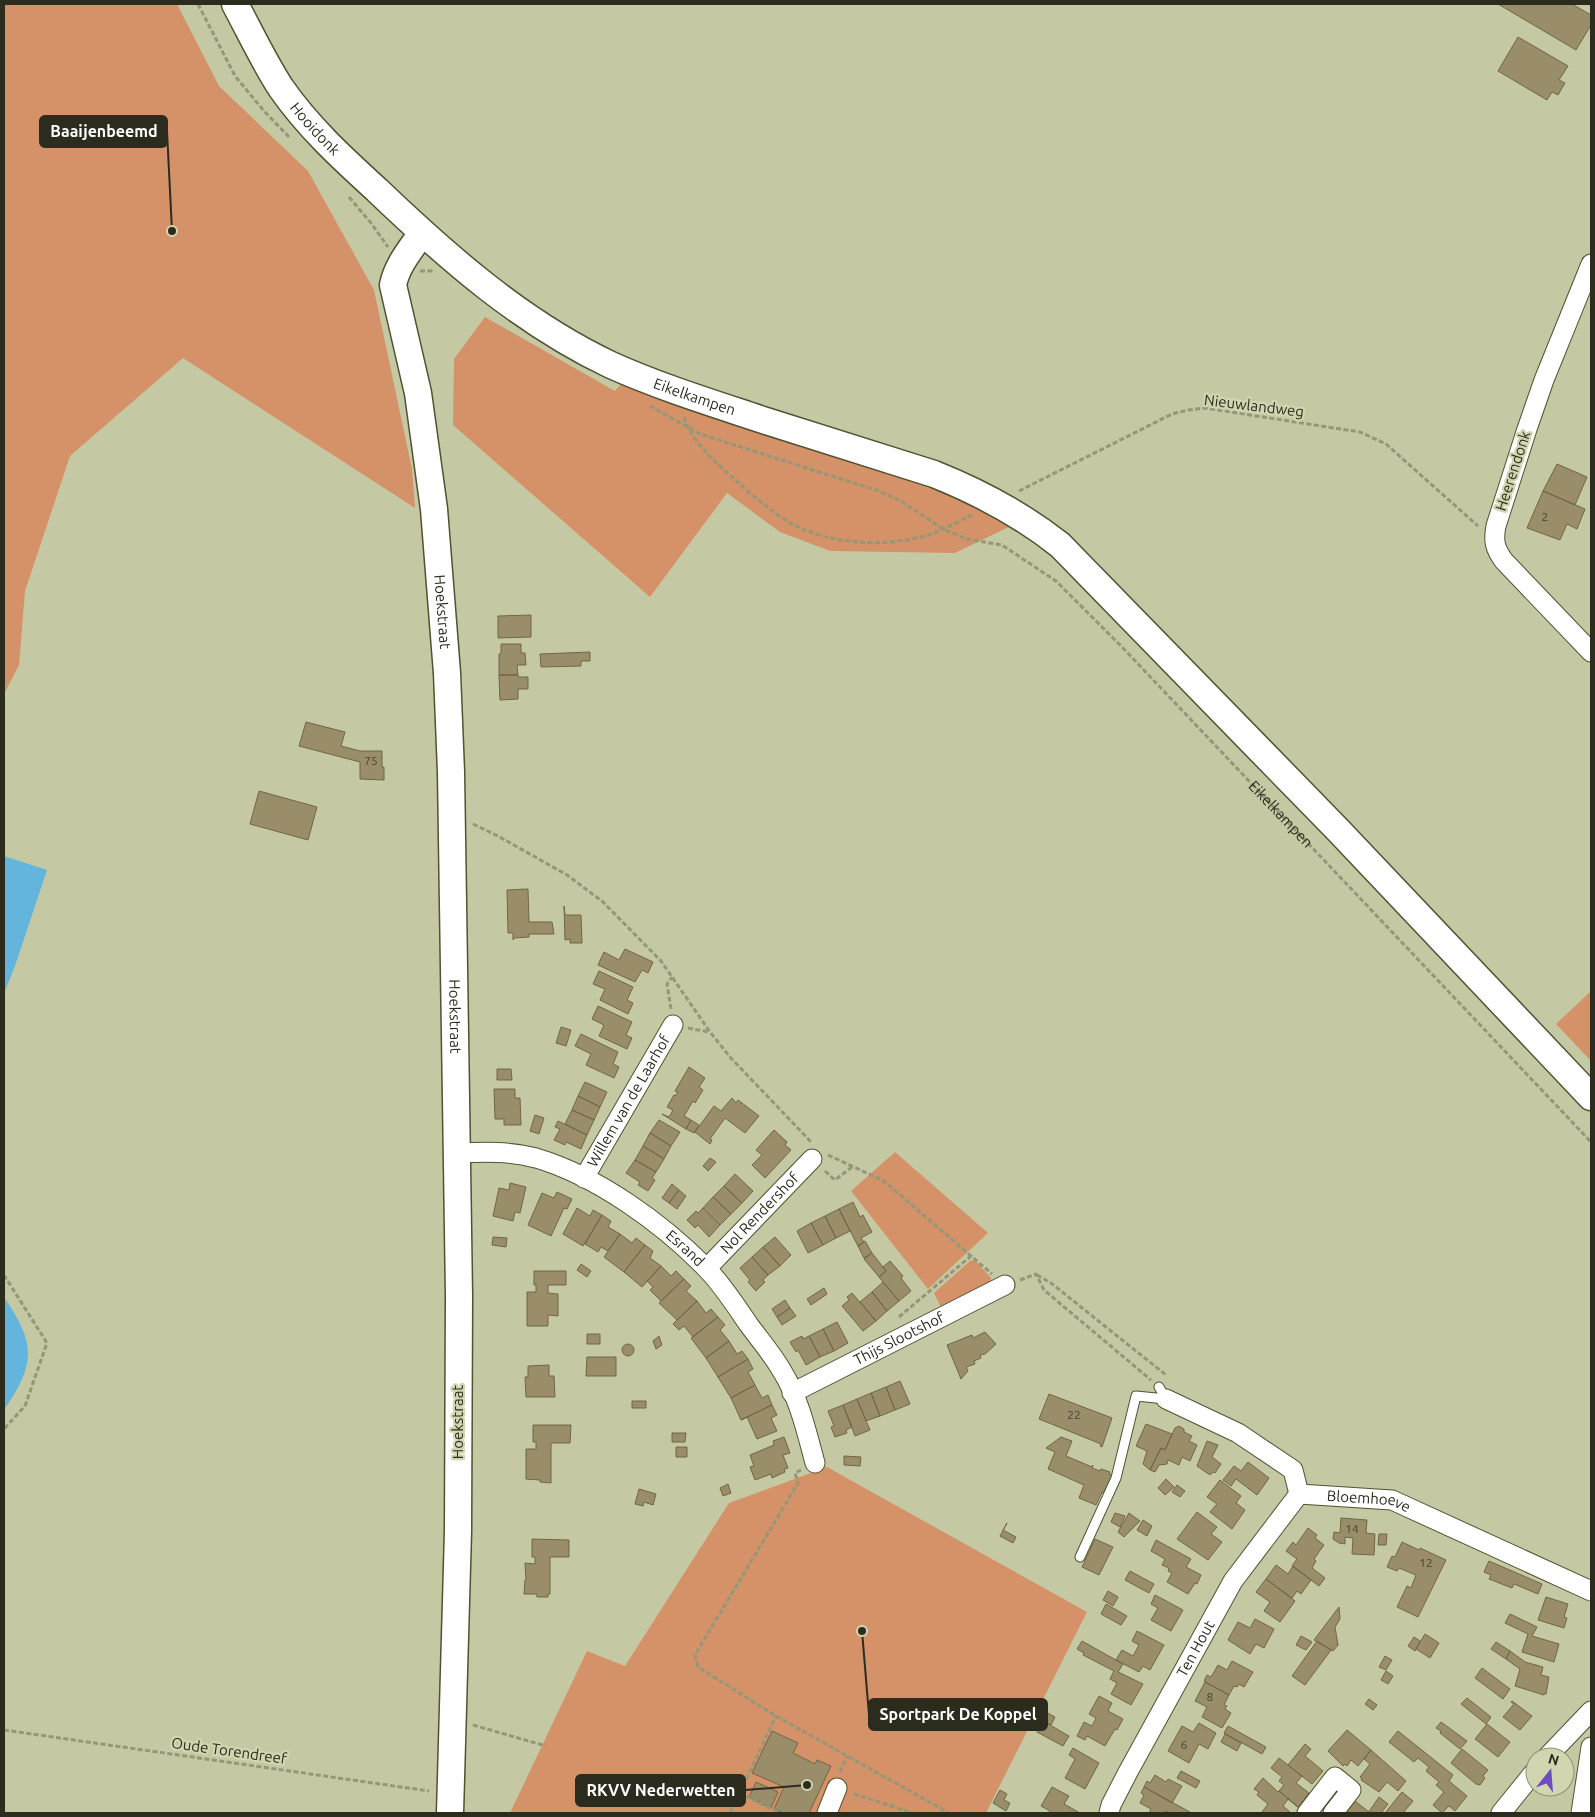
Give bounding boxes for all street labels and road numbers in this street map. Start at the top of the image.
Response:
street label: Hooidonk [287,99,344,159]
street label: Eikelkampen [651,374,738,418]
street label: Nieuwlandweg [1203,391,1305,420]
street label: Heerendonk [1492,428,1534,513]
street label: Hoekstraat [431,574,454,650]
street label: Eikelkampen [1245,777,1316,851]
street label: Hoekstraat [446,979,464,1054]
street label: Willem van de Laarhof [583,1032,673,1170]
street label: Nol Rendershof [717,1169,802,1257]
street label: Esrand [663,1226,708,1270]
street label: Thijs Slootshof [851,1308,947,1368]
street label: Hoekstraat [449,1385,466,1459]
street label: Bloemhoeve [1326,1487,1413,1515]
street label: Ten Hout [1173,1617,1218,1680]
street label: Oude Torendreef [170,1734,288,1767]

